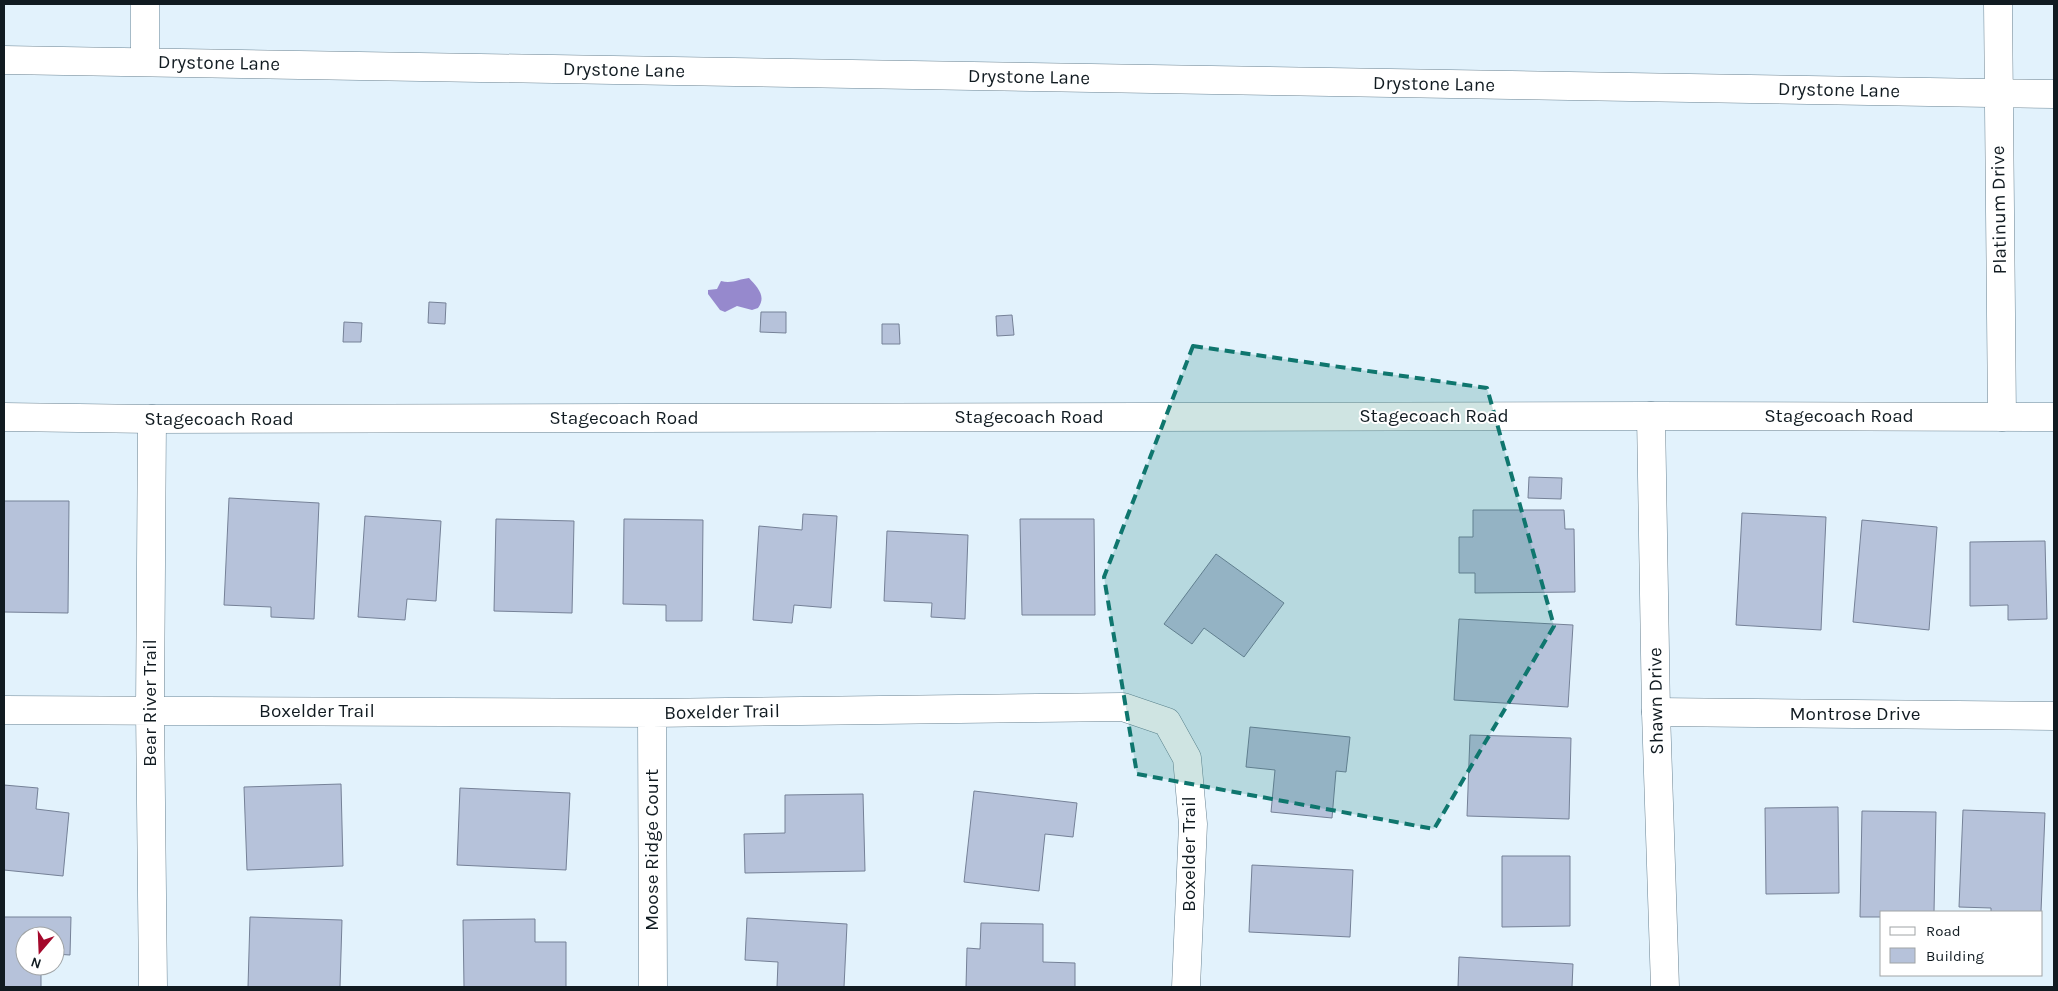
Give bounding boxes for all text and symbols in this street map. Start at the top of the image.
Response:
street label: Drystone Lane [158,51,280,75]
street label: Drystone Lane [563,58,685,82]
street label: Drystone Lane [968,65,1090,89]
street label: Drystone Lane [1373,72,1495,96]
street label: Drystone Lane [1778,78,1900,102]
street label: Platinum Drive [1987,145,2011,275]
street label: Stagecoach Road [1359,405,1509,427]
street label: Stagecoach Road [1764,405,1914,427]
street label: Stagecoach Road [954,406,1104,428]
street label: Stagecoach Road [549,407,699,429]
street label: Stagecoach Road [144,408,294,430]
street label: Bear River Trail [139,639,161,767]
street label: Shawn Drive [1644,647,1668,755]
street label: Boxelder Trail [259,700,375,722]
street label: Boxelder Trail [664,700,780,724]
street label: Montrose Drive [1790,703,1920,725]
street label: Moose Ridge Court [641,769,663,931]
street label: Boxelder Trail [1178,796,1200,912]
legend [1880,911,2043,976]
text: Road [1926,922,1961,940]
north arrow [15,926,65,976]
text: Building [1926,947,1984,965]
text: N [28,953,43,972]

